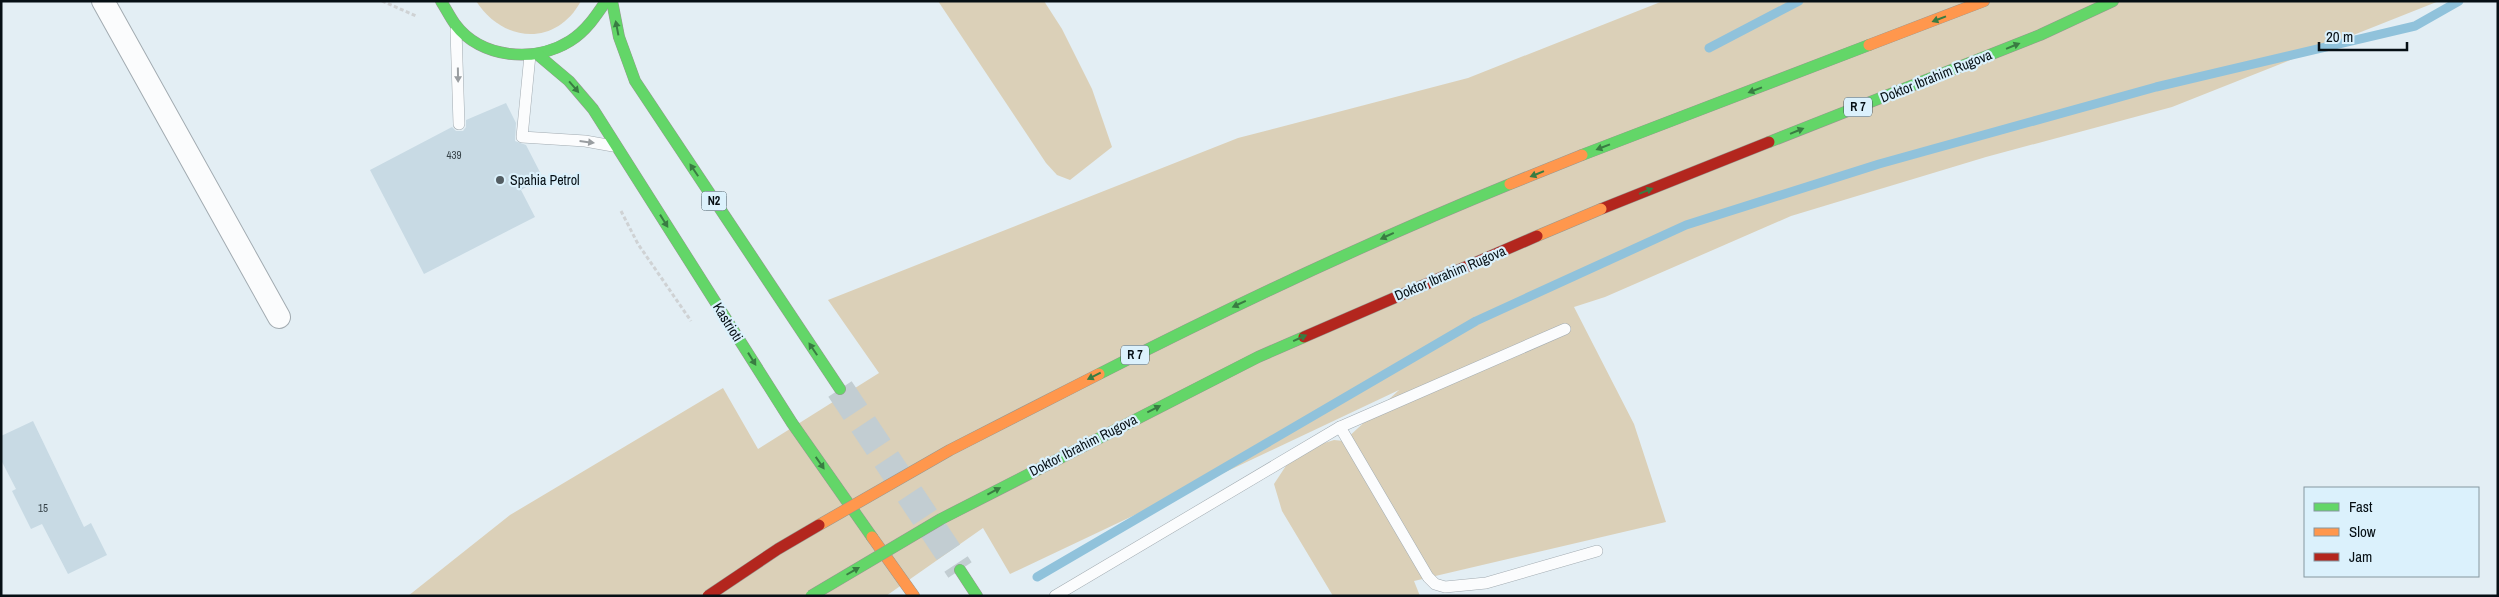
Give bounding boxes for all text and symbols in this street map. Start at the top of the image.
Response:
one-way arrow [1931,15,1946,23]
one-way arrow [613,20,621,36]
scale bar [2319,20,2406,52]
text: 20 m [2326,26,2353,47]
one-way arrow [2006,41,2020,49]
street label: Doktor Ibrahim Rugova [1878,45,1995,107]
one-way arrow [454,67,462,83]
one-way arrow [568,80,580,92]
one-way arrow [1747,86,1762,94]
road number: R 7 [1844,98,1872,116]
one-way arrow [1790,127,1804,135]
one-way arrow [580,138,596,146]
one-way arrow [1596,144,1610,152]
house number: 439 [446,148,462,162]
one-way arrow [689,163,698,177]
one-way arrow [1530,170,1544,178]
place label: Spahia Petrol [510,171,580,189]
marker: Spahia Petrol [494,174,506,186]
one-way arrow [1639,187,1653,195]
road number: N2 [702,192,726,210]
one-way arrow [660,215,669,228]
one-way arrow [1380,232,1394,240]
street label: Doktor Ibrahim Rugova [1392,241,1509,304]
street label: Kastrioti [709,299,747,345]
one-way arrow [1232,300,1246,308]
one-way arrow [1293,334,1307,342]
one-way arrow [808,342,817,355]
road number: R 7 [1121,346,1149,364]
one-way arrow [747,352,756,365]
one-way arrow [1086,372,1101,380]
one-way arrow [1147,405,1161,413]
street label: Doktor Ibrahim Rugova [1026,410,1141,480]
one-way arrow [815,456,825,470]
one-way arrow [987,487,1001,495]
legend [2304,487,2479,577]
text: Fast [2349,496,2373,517]
house number: 15 [38,501,48,515]
text: Slow [2349,521,2376,542]
text: Jam [2349,546,2372,567]
one-way arrow [845,567,860,575]

